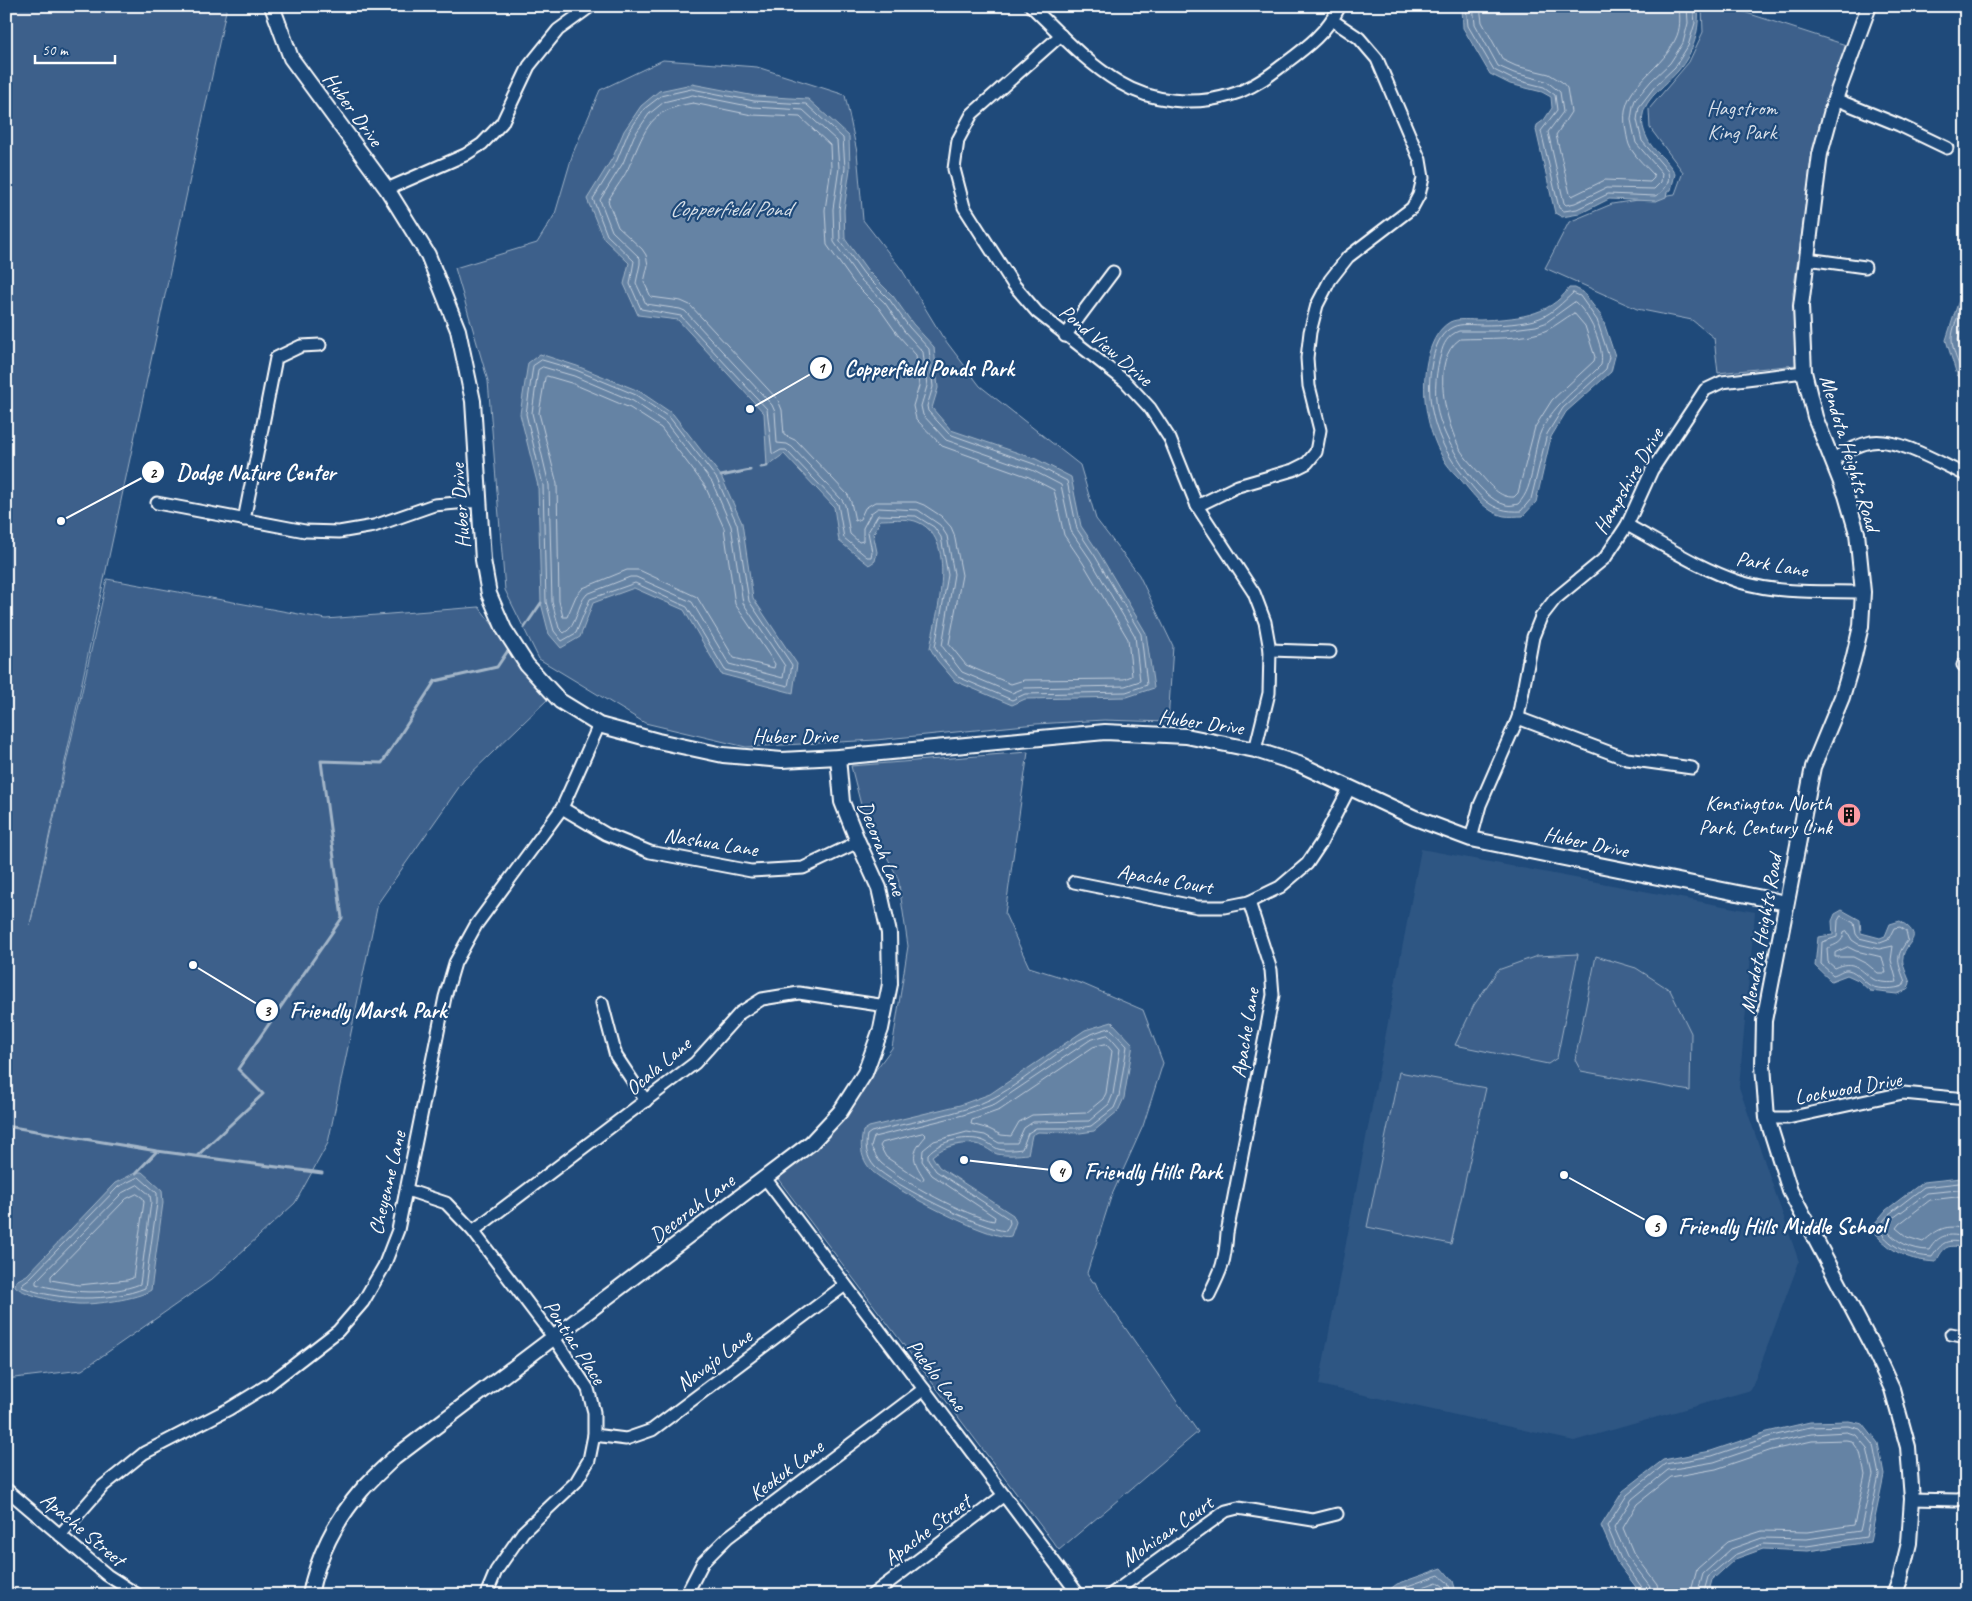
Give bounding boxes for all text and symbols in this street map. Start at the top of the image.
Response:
scale bar [35,32,115,64]
text: 50 m [42,41,69,60]
street label: Huber Drive [317,67,390,153]
park label: Hagstrom King Park [1707,95,1779,145]
water label: Copperfield Pond [670,195,797,223]
street label: Pond View Drive [1054,298,1159,392]
callout: Copperfield Ponds Park [808,350,1024,387]
text: Copperfield Ponds Park [844,355,1016,383]
text: 1 [818,359,827,378]
street label: Mendota Heights Road [1814,372,1887,538]
street label: Hampshire Drive [1587,422,1669,539]
callout: Dodge Nature Center [140,454,346,491]
text: Dodge Nature Center [177,459,339,487]
street label: Huber Drive [444,460,476,549]
text: 2 [150,464,158,483]
street label: Park Lane [1734,545,1811,583]
street label: Huber Drive [1157,703,1247,741]
street label: Huber Drive [752,723,840,749]
place label: Kensington North Park, Century Link [1699,790,1833,840]
street label: Decorah Lane [852,797,912,900]
building icon: Kensington North Park, Century Link [1836,802,1862,828]
street label: Huber Drive [1542,820,1633,864]
street label: Nashua Lane [662,822,761,862]
street label: Mendota Heights Road [1734,848,1788,1016]
street label: Apache Court [1115,858,1217,900]
street label: Apache Lane [1225,984,1265,1080]
callout: Friendly Marsh Park [254,992,457,1029]
text: Friendly Marsh Park [290,997,448,1025]
text: 3 [264,1002,272,1021]
street label: Ocala Lane [620,1030,698,1101]
street label: Lockwood Drive [1793,1066,1905,1110]
street label: Cheyenne Lane [362,1127,412,1237]
callout: Friendly Hills Park [1049,1153,1233,1190]
text: Friendly Hills Park [1084,1158,1224,1186]
text: 4 [1058,1163,1067,1182]
street label: Decorah Lane [645,1167,740,1248]
callout: Friendly Hills Middle School [1643,1208,1895,1245]
text: Friendly Hills Middle School [1678,1213,1890,1241]
text: 5 [1653,1218,1661,1237]
street label: Pontiac Place [538,1295,612,1390]
street label: Navajo Lane [671,1322,758,1397]
street label: Pueblo Lane [902,1334,973,1417]
street label: Keokuk Lane [744,1433,829,1506]
street label: Apache Street [35,1486,133,1574]
street label: Apache Street [878,1487,978,1571]
street label: Mohican Court [1116,1489,1220,1572]

